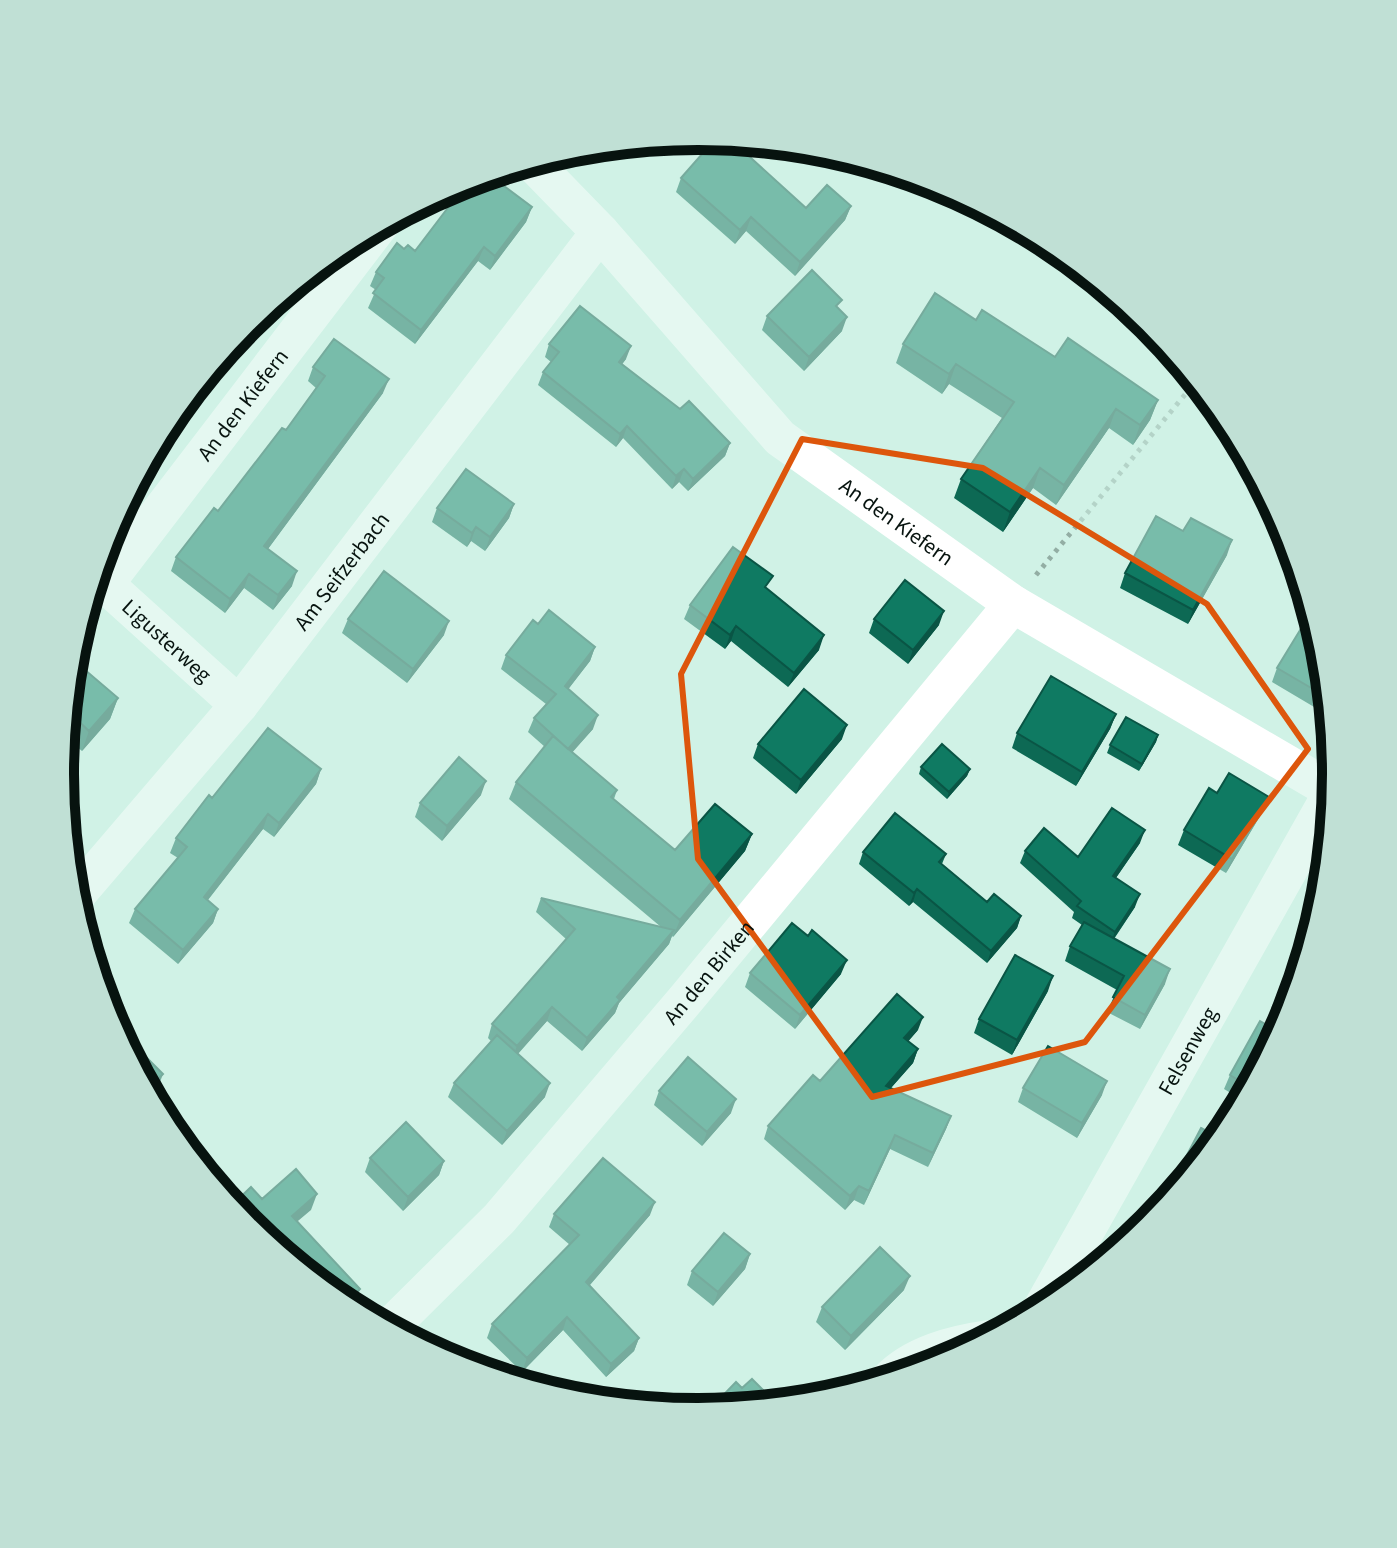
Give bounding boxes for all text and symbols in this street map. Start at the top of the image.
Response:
street label: An den Kiefern [190,342,296,468]
street label: An den Kiefern [832,470,960,574]
street label: Am Seifzerbach [286,506,398,637]
street label: Ligusterweg [114,592,219,690]
street label: An den Birken [656,913,762,1032]
street label: Felsenweg [1150,1001,1226,1101]

